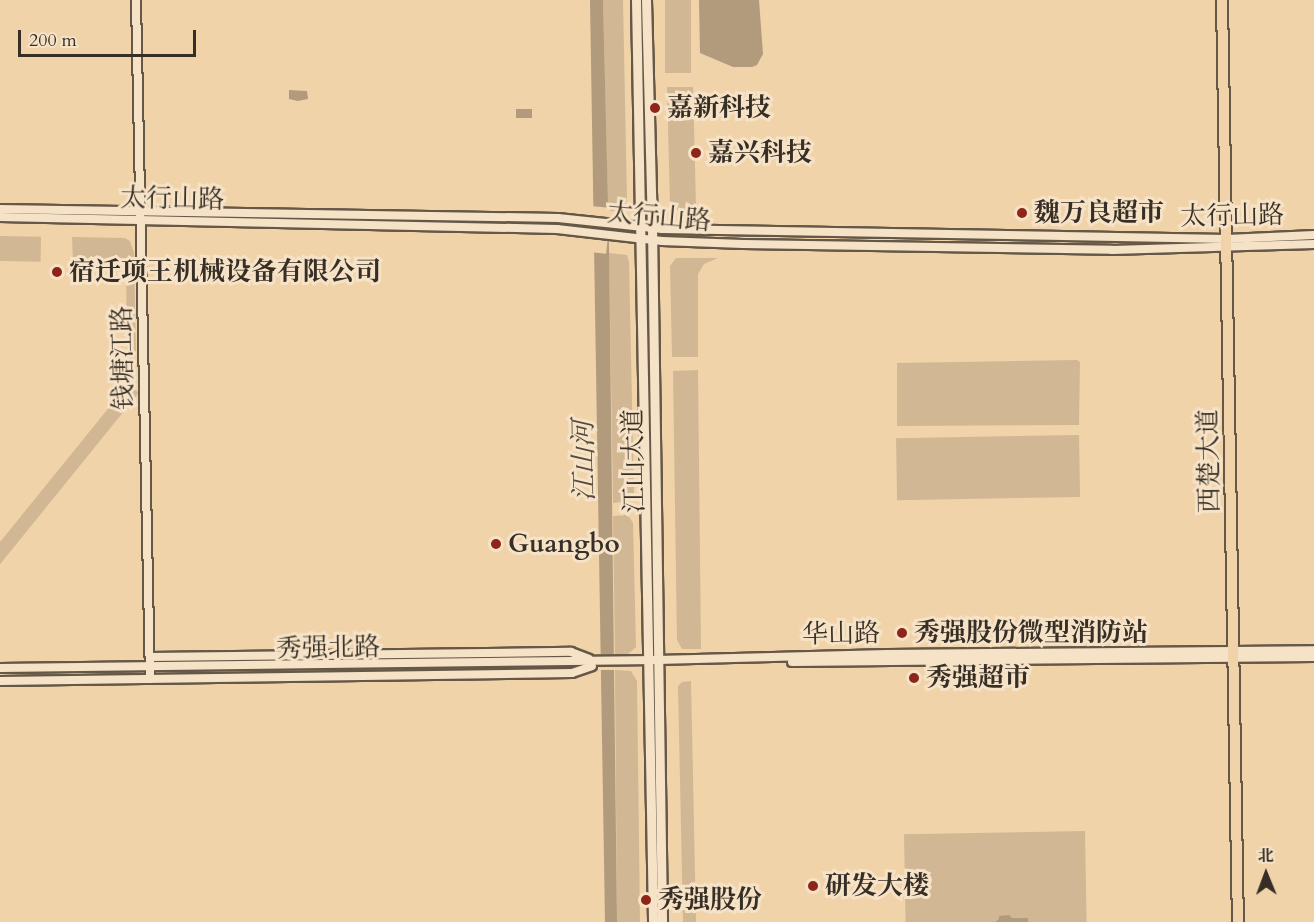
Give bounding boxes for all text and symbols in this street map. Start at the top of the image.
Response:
scale bar [21,18,200,56]
text: 200 m [29,28,77,53]
place label: 嘉新科技 [667,92,771,124]
marker: 嘉新科技 [648,101,662,115]
place label: 嘉兴科技 [708,137,812,169]
marker: 嘉兴科技 [689,146,703,160]
street label: 太行山路 [120,182,224,216]
street label: 太行山路 [606,197,712,237]
place label: 魏万良超市 [1034,197,1164,229]
street label: 太行山路 [1180,199,1284,233]
marker: 魏万良超市 [1015,206,1029,220]
place label: 宿迁项王机械设备有限公司 [69,256,381,288]
marker: 宿迁项王机械设备有限公司 [50,265,64,279]
street label: 钱塘江路 [106,306,140,410]
street label: 江山大道 [617,409,651,513]
street label: 西楚大道 [1192,409,1226,513]
water label: 江山河 [567,420,601,502]
place label: Guangbo [508,528,620,560]
marker: Guangbo [489,537,503,551]
place label: 秀强股份微型消防站 [914,617,1148,649]
street label: 华山路 [802,618,880,650]
marker: 秀强股份微型消防站 [895,626,909,640]
street label: 秀强北路 [276,631,380,665]
place label: 秀强超市 [926,662,1030,694]
marker: 秀强超市 [907,671,921,685]
north arrow [1236,844,1296,904]
text: 北 [1257,845,1274,867]
place label: 研发大楼 [825,870,929,902]
marker: 研发大楼 [806,879,820,893]
place label: 秀强股份 [658,884,762,916]
marker: 秀强股份 [639,893,653,907]

